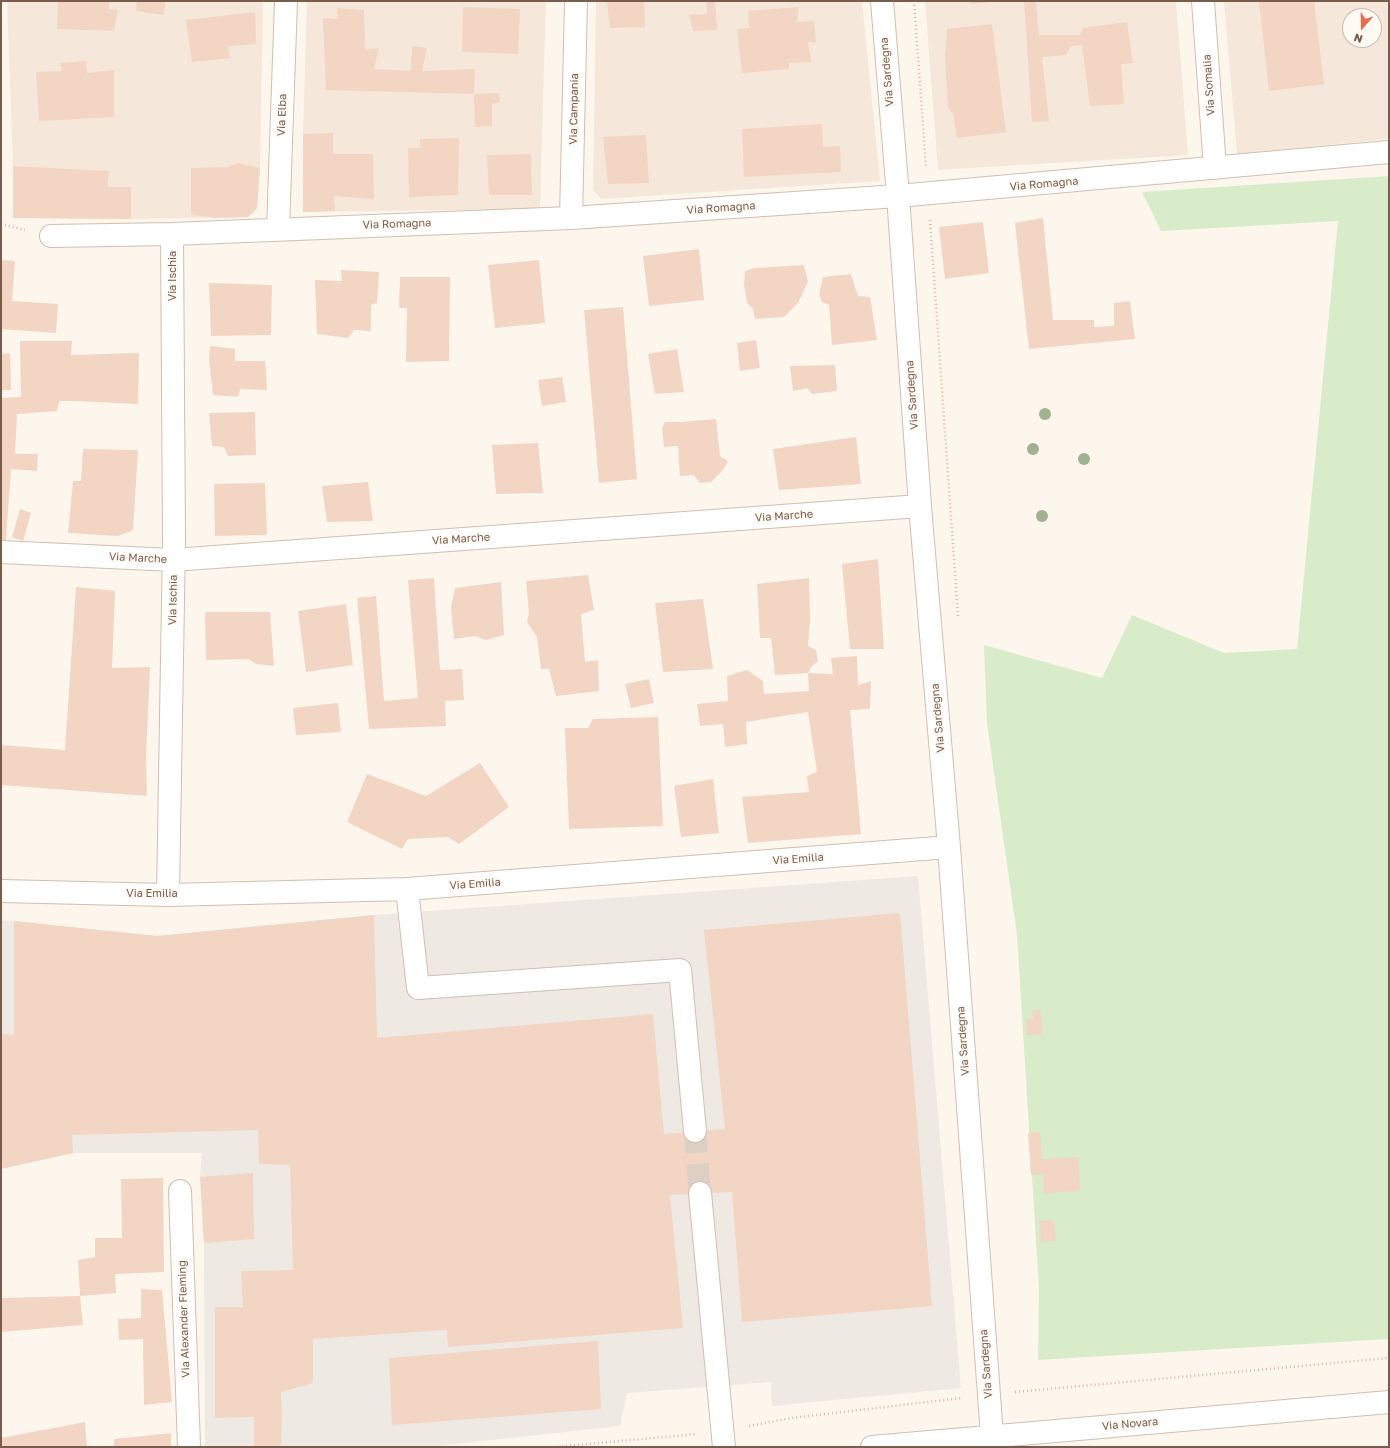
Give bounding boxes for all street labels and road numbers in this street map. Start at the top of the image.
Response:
street label: Via Sardegna [877,37,897,107]
street label: Via Somalia [1200,54,1218,116]
street label: Via Campania [567,73,581,145]
street label: Via Elba [275,94,289,136]
street label: Via Romagna [1009,174,1079,194]
street label: Via Romagna [686,199,756,217]
street label: Via Romagna [362,216,432,232]
street label: Via Ischia [166,251,180,301]
street label: Via Sardegna [903,360,921,430]
street label: Via Marche [754,507,814,525]
street label: Via Marche [431,530,491,548]
street label: Via Marche [109,550,167,566]
street label: Via Ischia [166,575,180,625]
street label: Via Sardegna [928,683,948,753]
street label: Via Emilia [772,851,824,867]
street label: Via Emilia [449,876,501,892]
street label: Via Emilia [126,887,178,901]
street label: Via Sardegna [954,1006,972,1076]
street label: Via Alexander Fleming [175,1260,193,1378]
street label: Via Sardegna [977,1329,995,1399]
street label: Via Novara [1101,1415,1159,1433]

